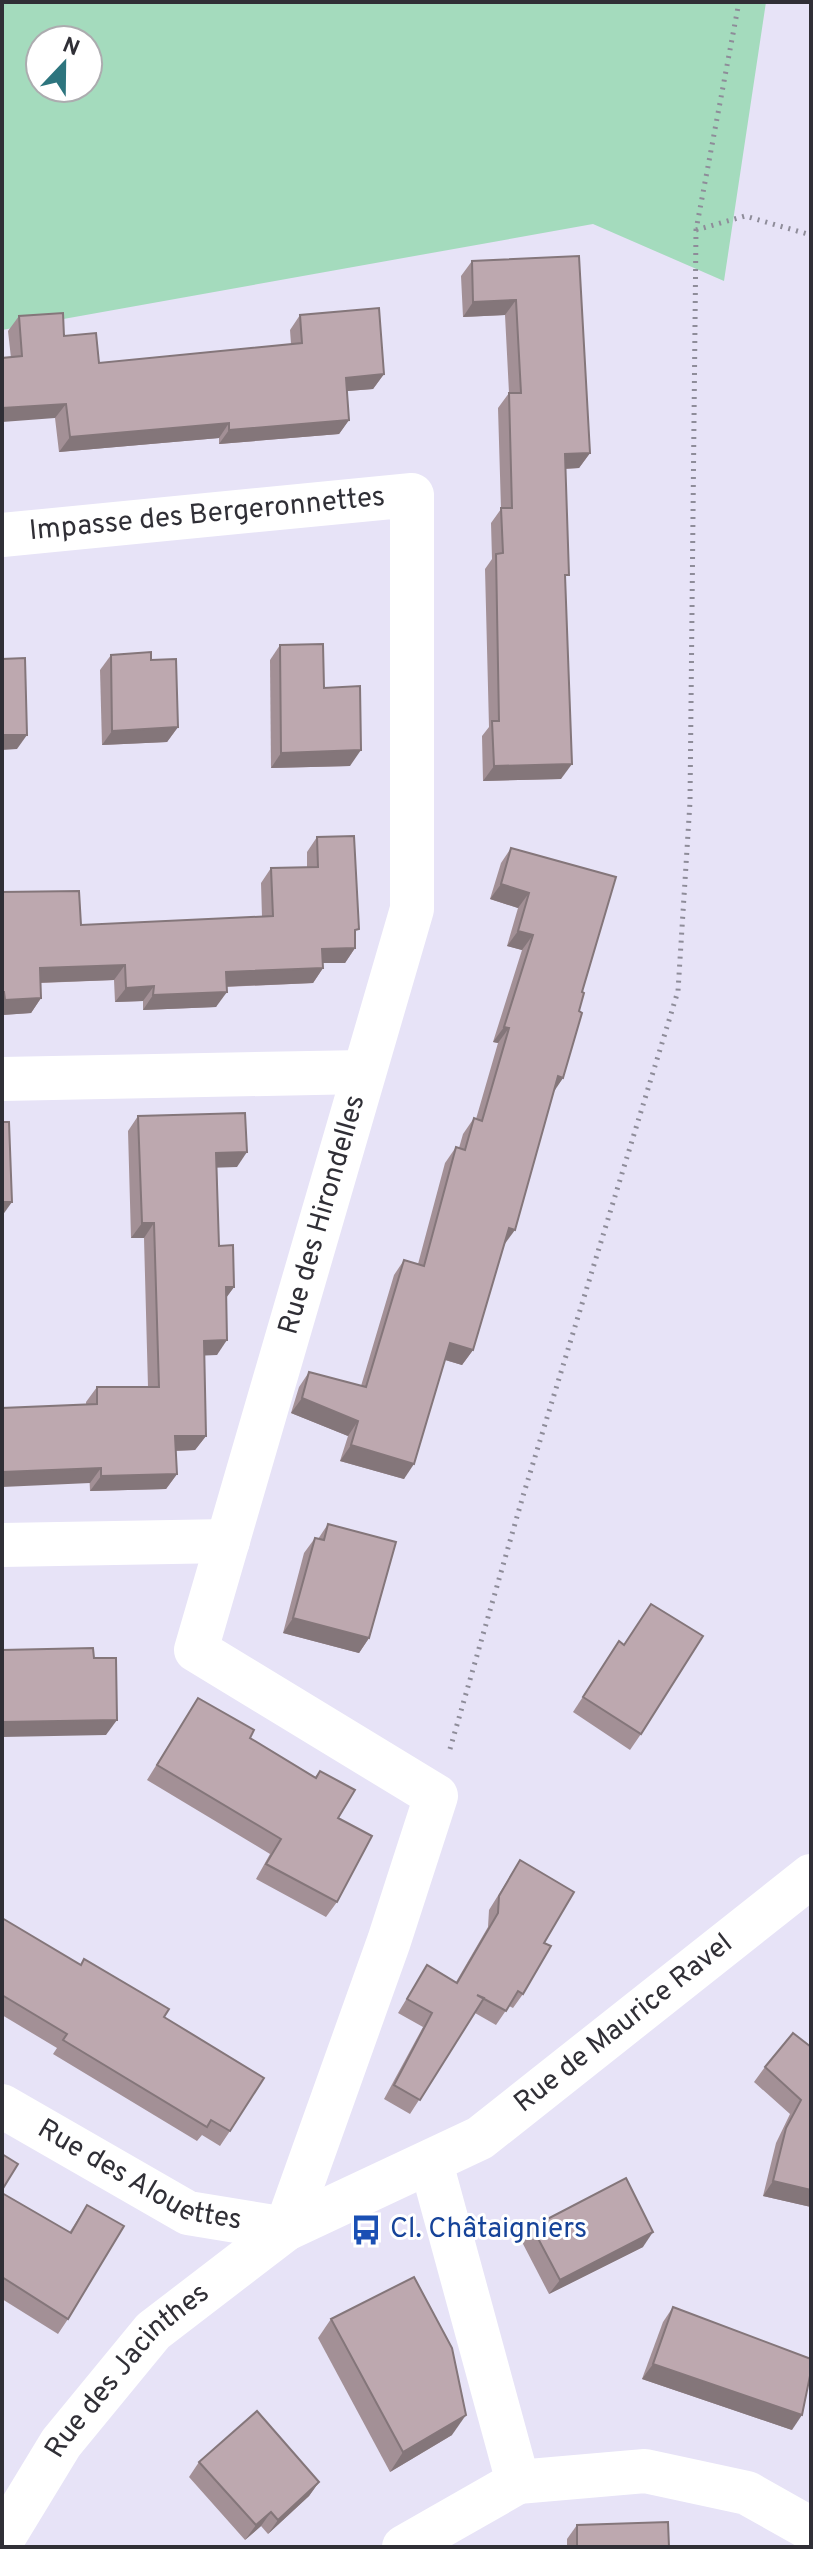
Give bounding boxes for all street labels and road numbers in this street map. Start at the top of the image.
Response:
street label: Impasse des Bergeronnettes [27,480,387,550]
street label: Rue des Hirondelles [272,1091,374,1339]
street label: Rue de Maurice Ravel [507,1927,741,2122]
street label: Rue des Alouettes [31,2112,244,2239]
street label: Rue des Jacinthes [38,2276,217,2465]

